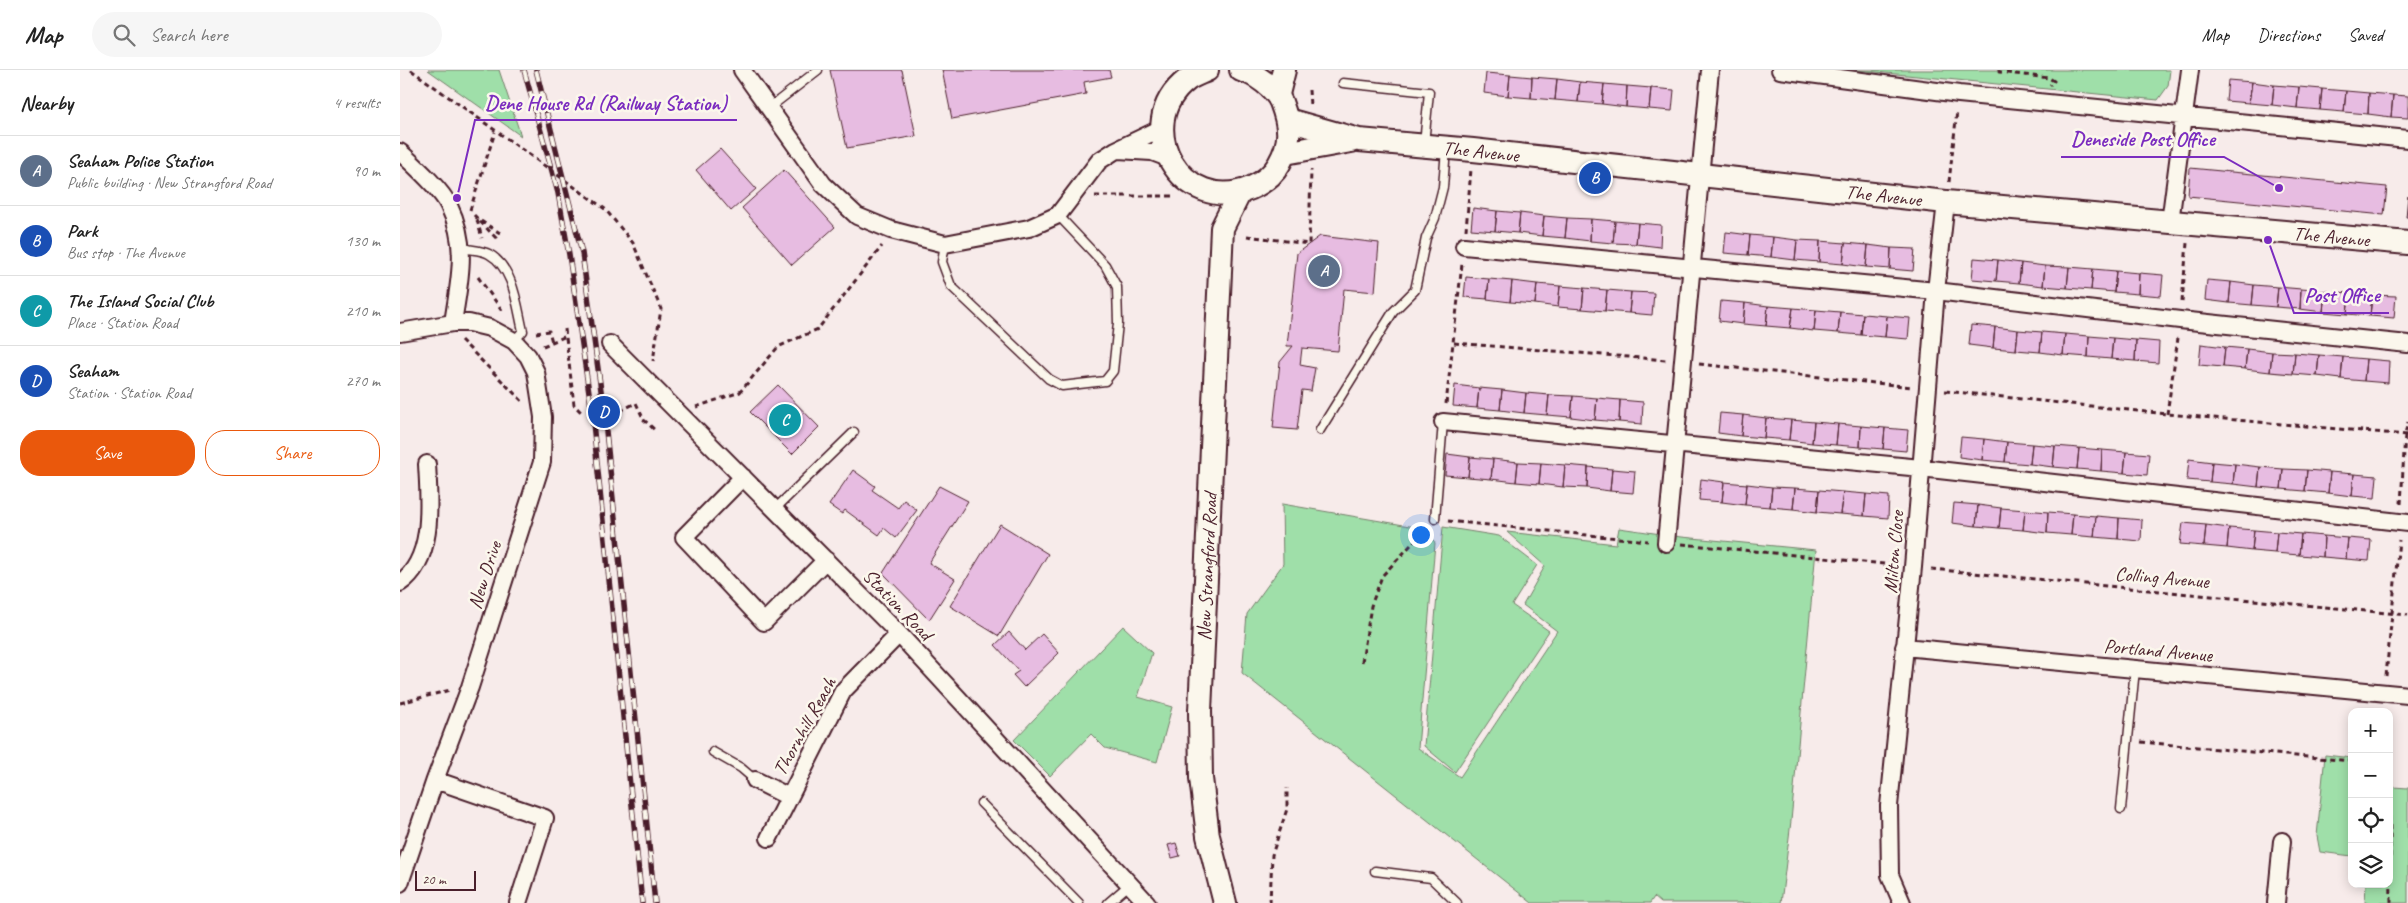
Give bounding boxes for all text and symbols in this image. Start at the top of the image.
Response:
search box [92,12,442,57]
text: Map [25,20,62,50]
icon: search [110,21,138,49]
text: Search here [150,23,228,47]
text: Map [2202,24,2229,46]
text: Directions [2257,24,2320,46]
text: Saved [2348,24,2383,46]
callout: Dene House Rd (Railway Station) [475,84,737,120]
text: Nearby [20,90,73,116]
text: Dene House Rd (Railway Station) [485,90,729,116]
text: 4 results [333,93,380,113]
callout: Deneside Post Office [2061,121,2224,157]
text: Deneside Post Office [2071,126,2217,152]
street label: The Avenue [1442,135,1521,168]
text: Seaham Police Station [67,149,213,173]
pin: B [1579,159,1611,197]
text: A [32,161,40,181]
text: 90 m [353,161,380,181]
text: Public building · New Strangford Road [67,173,272,193]
street label: The Avenue [1844,179,1924,212]
text: Park [67,219,98,243]
street label: The Avenue [2292,221,2372,253]
text: B [32,231,40,251]
text: 130 m [346,231,380,251]
text: Bus stop · The Avenue [67,243,185,263]
pin: A [1308,252,1340,290]
callout: Post Office [2294,277,2389,313]
text: Post Office [2304,282,2382,308]
text: The Island Social Club [67,289,214,313]
text: C [32,301,40,321]
text: 210 m [346,301,380,321]
text: Place · Station Road [67,313,178,333]
text: Seaham [67,359,119,383]
text: D [31,371,41,391]
text: 270 m [346,371,380,391]
text: Station · Station Road [67,383,191,403]
pin: D [588,393,620,431]
pin: C [769,401,801,439]
button: Save [20,430,195,476]
button: Share [205,430,380,476]
street label: New Strangford Road [1191,489,1223,641]
street label: Milton Close [1877,508,1910,594]
your location [1408,522,1434,548]
street label: New Drive [462,537,508,612]
street label: Colling Avenue [2114,561,2211,594]
street label: Station Road [857,563,940,648]
street label: Portland Avenue [2103,633,2215,668]
street label: Thornhill Reach [767,672,842,780]
map controls [2348,708,2393,888]
button: + [2348,708,2393,753]
button: − [2348,753,2393,798]
button: locate [2348,798,2393,843]
button: layers [2348,843,2393,888]
scale bar [415,868,476,891]
text: 20 m [422,871,446,888]

